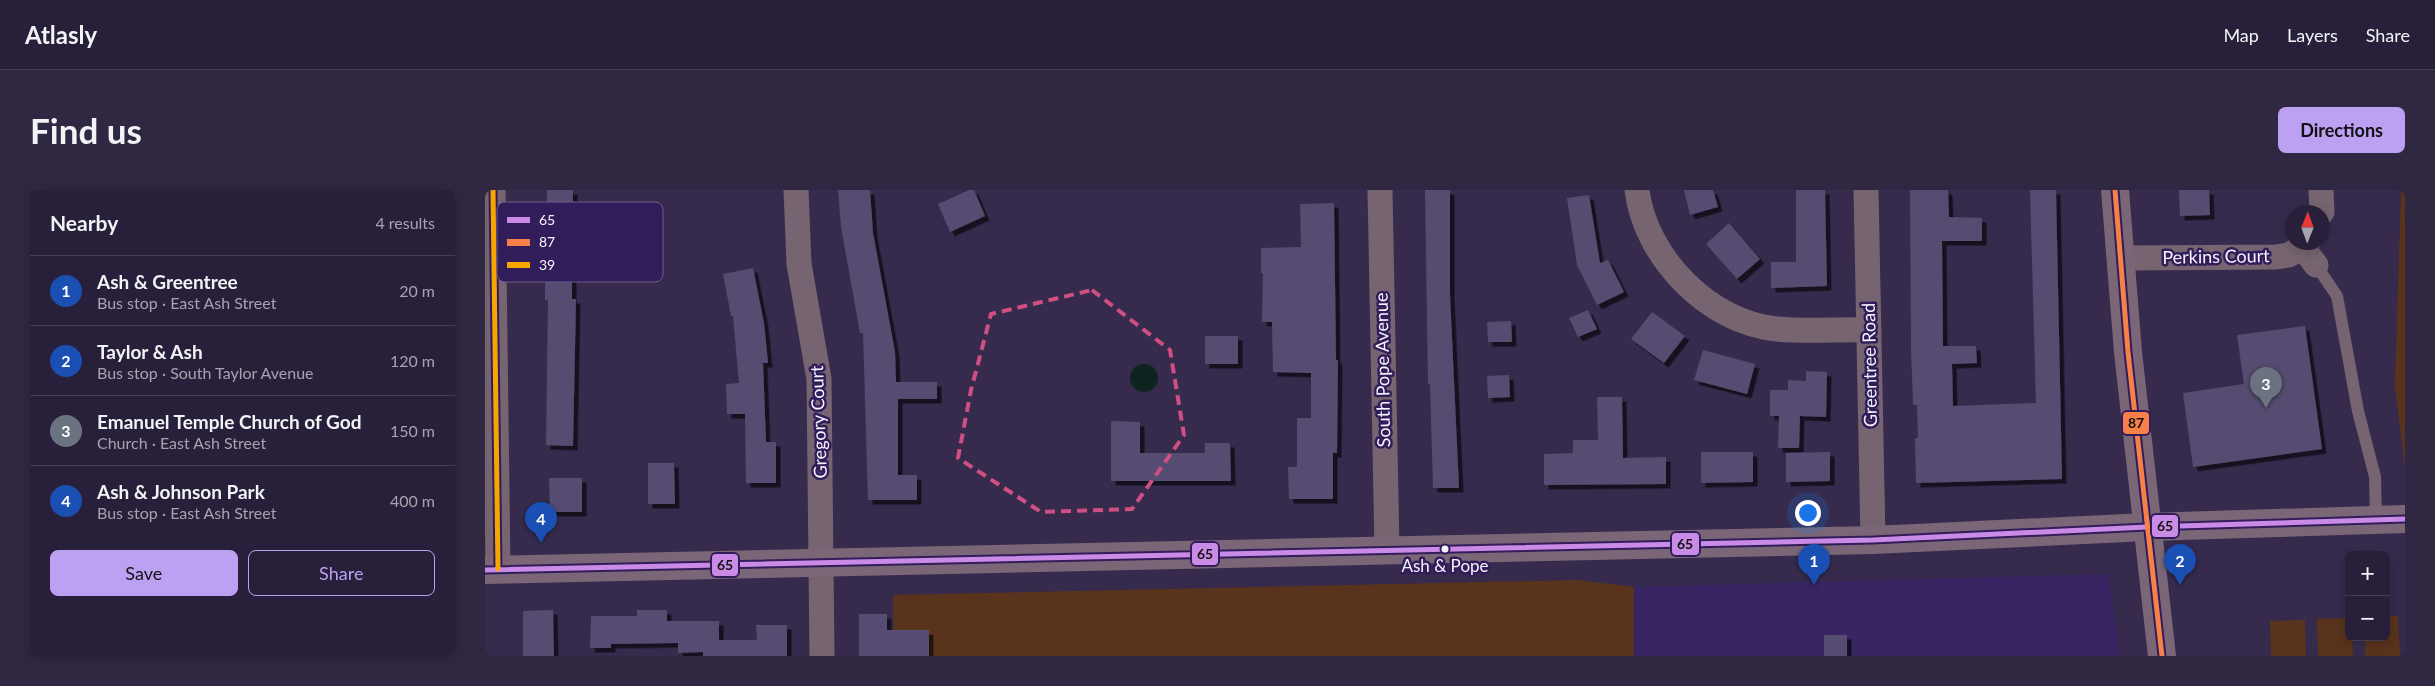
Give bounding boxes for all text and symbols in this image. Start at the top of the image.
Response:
text: Atlasly [25,20,97,49]
text: Map [2223,24,2259,46]
text: Layers [2287,24,2338,46]
text: Share [2366,24,2410,46]
button: Directions [2278,107,2405,153]
text: Find us [30,109,142,151]
legend [497,202,663,282]
north arrow [2285,205,2330,250]
text: Nearby [50,210,118,235]
text: 65 [539,211,555,228]
text: 4 results [375,213,435,232]
text: 87 [539,233,555,250]
street label: Perkins Court [2162,244,2270,268]
text: 39 [539,256,555,273]
text: Ash & Greentree [97,270,238,293]
text: 1 [61,281,71,300]
text: 20 m [399,281,435,300]
street label: South Pope Avenue [1370,292,1394,448]
text: Bus stop · East Ash Street [97,293,276,312]
street label: Greentree Road [1857,303,1881,427]
text: Taylor & Ash [97,340,203,363]
text: 2 [61,351,71,370]
text: 120 m [390,351,435,370]
text: Bus stop · South Taylor Avenue [97,363,314,382]
street label: Gregory Court [805,365,831,479]
pin: 3 [2250,367,2282,408]
text: Emanuel Temple Church of God [97,410,361,433]
line badge: 87 [2122,411,2150,435]
text: 87 [2128,414,2144,431]
text: 3 [61,421,71,440]
text: 150 m [390,421,435,440]
text: Church · East Ash Street [97,433,266,452]
text: Ash & Johnson Park [97,480,265,503]
text: 4 [61,491,71,510]
text: 400 m [390,491,435,510]
your location [1795,500,1821,526]
pin: 4 [525,502,557,543]
text: Bus stop · East Ash Street [97,503,276,522]
line badge: 65 [2151,514,2179,538]
text: 65 [2157,517,2173,534]
line badge: 65 [1671,532,1700,556]
text: 65 [1677,535,1693,552]
line badge: 65 [1191,542,1219,566]
marker: Ash & Pope [1440,544,1450,554]
pin: 1 [1798,544,1830,585]
pin: 2 [2164,544,2196,585]
text: 65 [1197,545,1213,562]
button: Save [50,550,238,596]
button: Share [248,550,435,596]
map controls [2345,551,2390,641]
button: + [2345,551,2390,596]
line badge: 65 [711,553,739,577]
place label: Ash & Pope [1401,555,1489,576]
text: 65 [717,556,733,573]
button: − [2345,596,2390,641]

